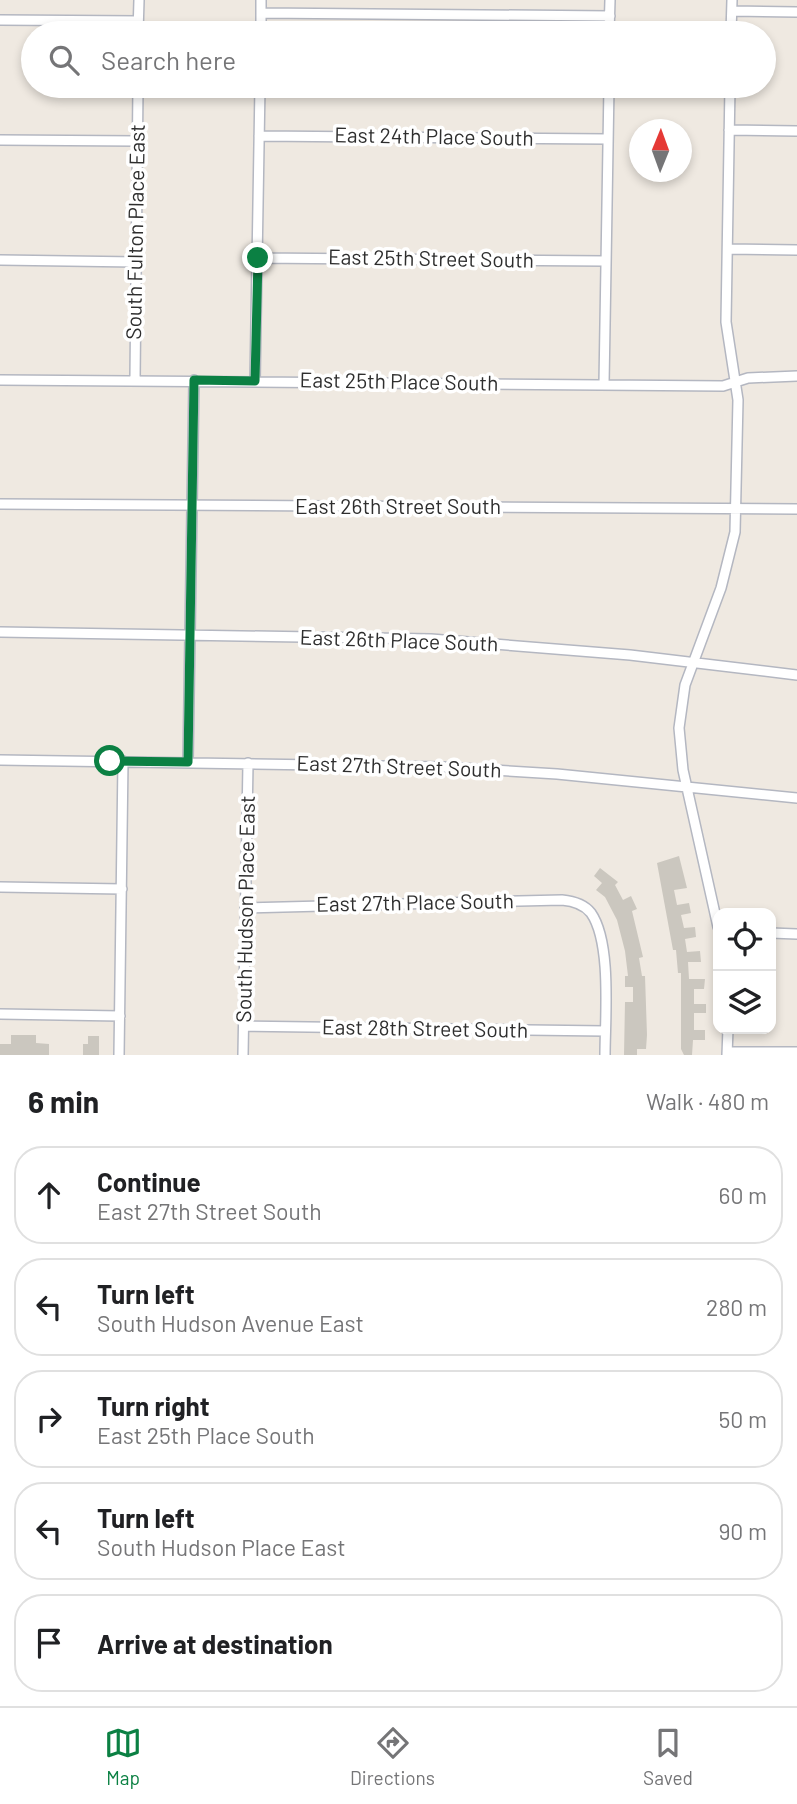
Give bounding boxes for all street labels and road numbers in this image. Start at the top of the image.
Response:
street label: East 24th Place South [334,121,534,150]
street label: South Fulton Place East [120,124,149,340]
street label: East 25th Street South [328,243,534,272]
street label: East 25th Place South [299,366,499,395]
street label: East 26th Street South [295,493,501,518]
street label: East 26th Place South [299,624,499,655]
street label: East 27th Street South [296,749,502,782]
street label: South Hudson Place East [230,795,259,1023]
street label: East 27th Place South [316,887,514,916]
street label: East 28th Street South [322,1013,528,1042]

